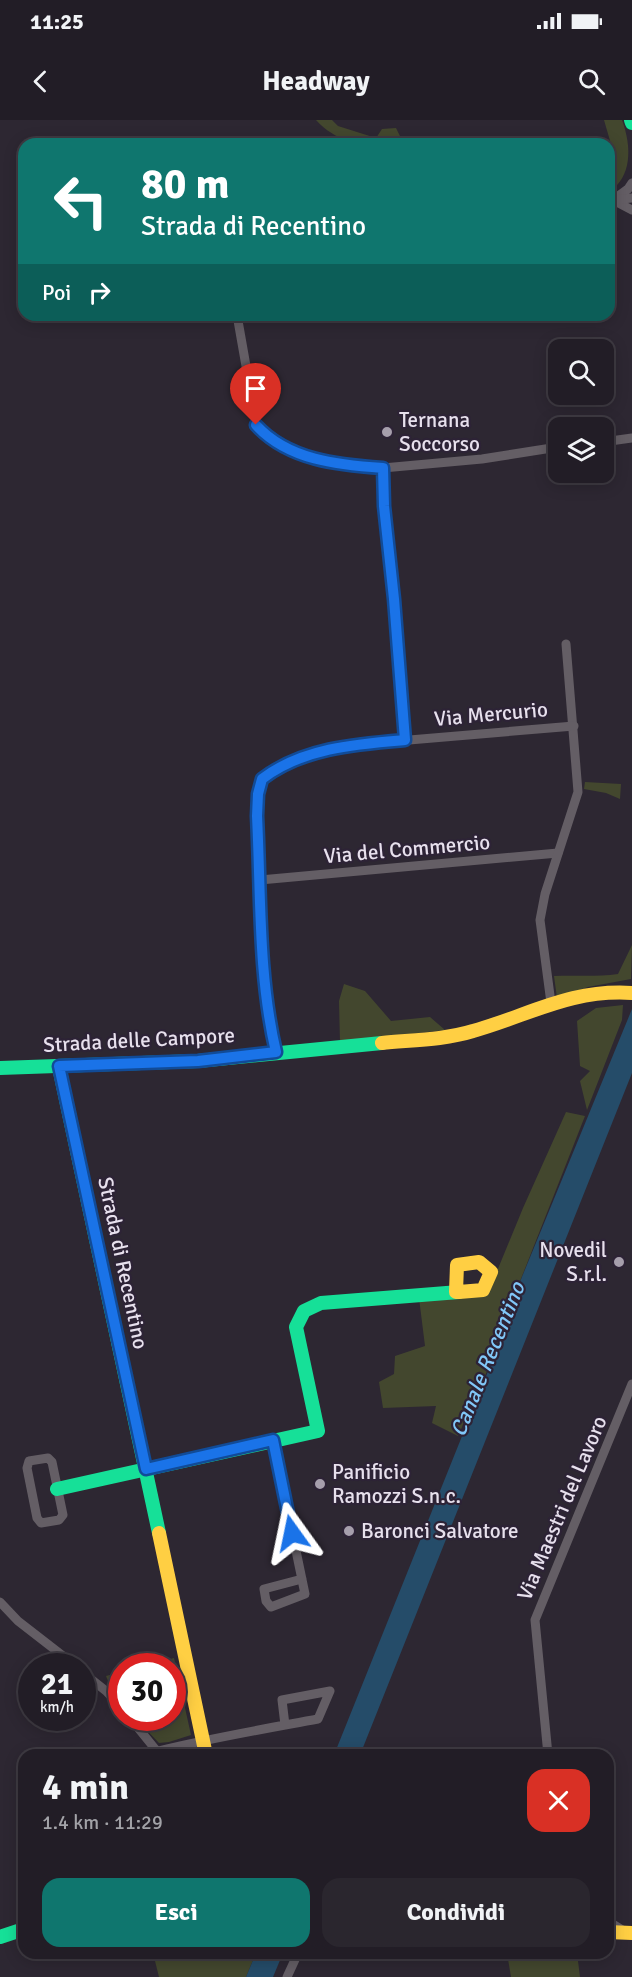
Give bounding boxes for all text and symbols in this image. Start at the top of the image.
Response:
text: 11:25 [30,8,84,35]
icon: back [24,65,57,98]
text: Headway [262,65,370,98]
icon: search [575,65,608,98]
text: 80 m [141,159,230,210]
icon: left [42,162,120,240]
text: Strada di Recentino [141,210,366,243]
icon: right [83,276,116,309]
text: Poi [42,279,71,306]
map controls [548,339,614,483]
button: search [548,339,614,405]
pin [230,363,281,425]
icon: arrive [239,372,272,405]
place label: Ternana Soccorso [399,407,480,457]
button: layers [548,417,614,483]
marker: Ternana Soccorso [380,425,394,439]
street label: Via Mercurio [433,696,549,732]
street label: Via del Commercio [323,829,491,869]
street label: Strada delle Campore [42,1022,236,1058]
street label: Strada di Recentino [92,1175,154,1351]
place label: Novedil S.r.l. [539,1237,607,1287]
marker: Novedil S.r.l. [612,1255,626,1269]
water label: Canale Recentino [444,1277,531,1440]
street label: Via Maestri del Lavoro [511,1412,613,1604]
place label: Panificio Ramozzi S.n.c. [332,1459,461,1509]
marker: Panificio Ramozzi S.n.c. [313,1477,327,1491]
position arrow [260,1501,324,1565]
place label: Baronci Salvatore [361,1518,519,1544]
marker: Baronci Salvatore [342,1524,356,1538]
speed limit sign: 30 [108,1653,186,1731]
text: 21 [41,1666,73,1703]
text: km/h [40,1698,74,1716]
text: 4 min [42,1765,129,1810]
button: close [527,1769,590,1832]
text: 1.4 km · 11:29 [42,1810,163,1835]
button: Esci [42,1878,310,1947]
button: Condividi [322,1878,590,1947]

